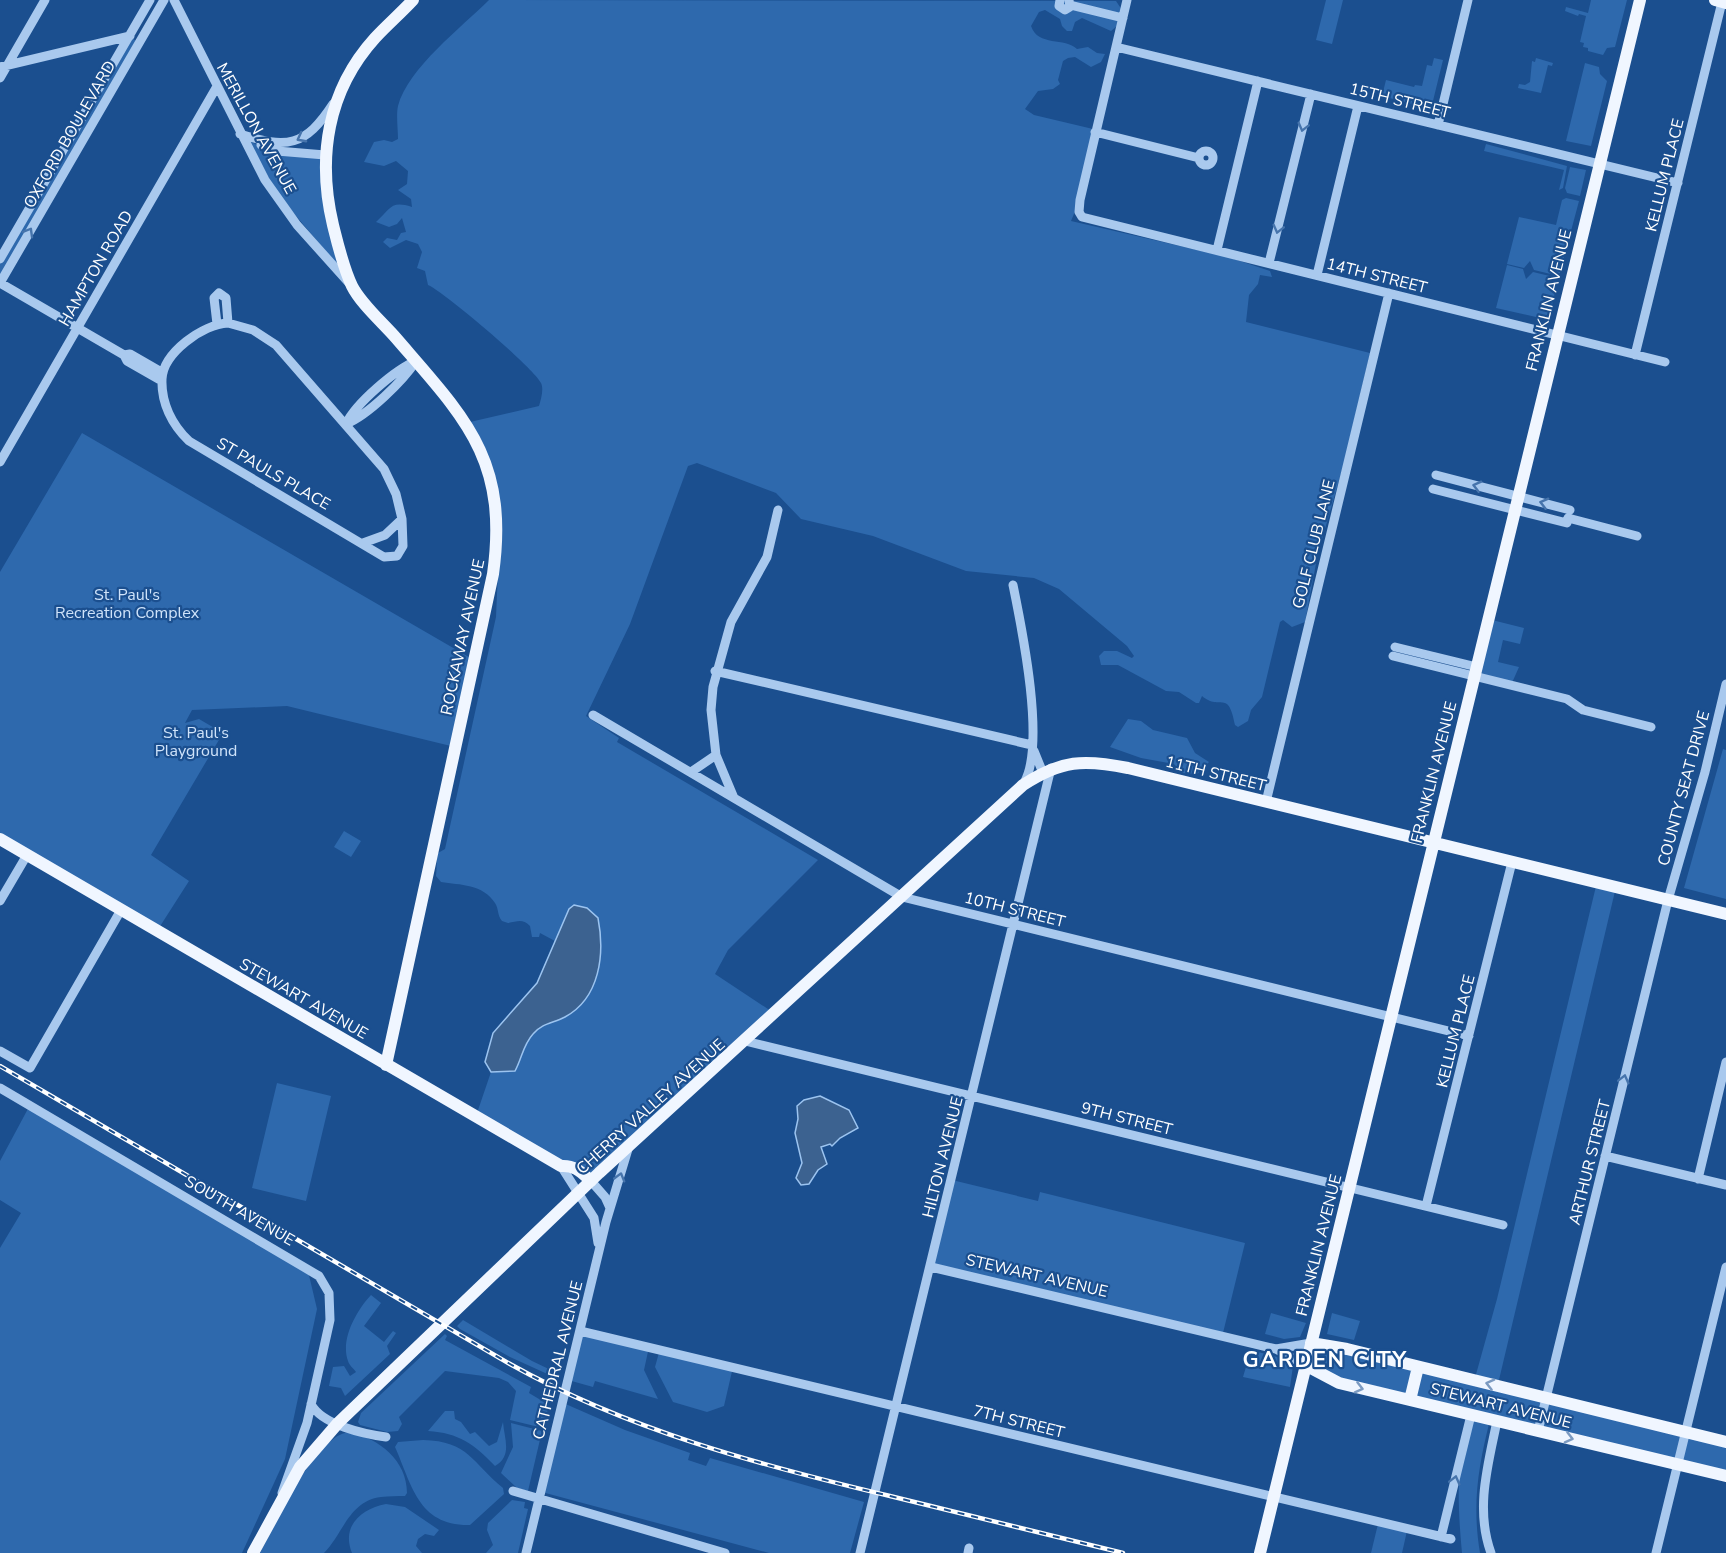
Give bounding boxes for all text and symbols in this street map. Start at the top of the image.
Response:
street label: OXFORD BOULEVARD [19,57,121,212]
street label: MERILLON AVENUE [211,59,301,198]
street label: 15TH STREET [1347,78,1453,124]
street label: KELLUM PLACE [1640,116,1690,234]
one-way arrow [1297,122,1310,132]
one-way arrow [297,131,307,142]
street label: HAMPTON ROAD [54,206,138,331]
one-way arrow [1272,224,1285,234]
street label: FRANKLIN AVENUE [1521,227,1577,373]
one-way arrow [22,228,34,238]
street label: 14TH STREET [1324,253,1430,299]
street label: ST PAULS PLACE [213,432,334,515]
street label: GOLF CLUB LANE [1287,477,1341,611]
one-way arrow [1472,480,1482,493]
one-way arrow [1539,497,1549,510]
street label: ROCKAWAY AVENUE [436,557,490,717]
park label: St. Paul's Recreation Complex [55,584,200,624]
street label: FRANKLIN AVENUE [1406,699,1462,845]
street label: COUNTY SEAT DRIVE [1653,708,1715,868]
park label: St. Paul's Playground [155,722,237,762]
street label: 11TH STREET [1163,751,1269,797]
street label: 10TH STREET [962,887,1068,933]
street label: STEWART AVENUE [235,953,372,1045]
street label: KELLUM PLACE [1431,972,1481,1090]
street label: CHERRY VALLEY AVENUE [572,1034,730,1180]
one-way arrow [1617,1074,1630,1084]
street label: HILTON AVENUE [917,1094,969,1220]
street label: 9TH STREET [1079,1097,1175,1141]
street label: ARTHUR STREET [1564,1097,1616,1227]
street label: SOUTH AVENUE [180,1170,299,1251]
one-way arrow [613,1172,625,1183]
street label: FRANKLIN AVENUE [1291,1172,1347,1318]
street label: STEWART AVENUE [964,1249,1110,1303]
street label: CATHEDRAL AVENUE [528,1279,588,1442]
district label: GARDEN CITY [1242,1345,1408,1375]
street label: STEWART AVENUE [1428,1378,1574,1434]
one-way arrow [1485,1379,1495,1392]
one-way arrow [1353,1381,1363,1394]
street label: 7TH STREET [971,1400,1067,1444]
one-way arrow [1563,1431,1573,1444]
one-way arrow [1447,1475,1460,1485]

